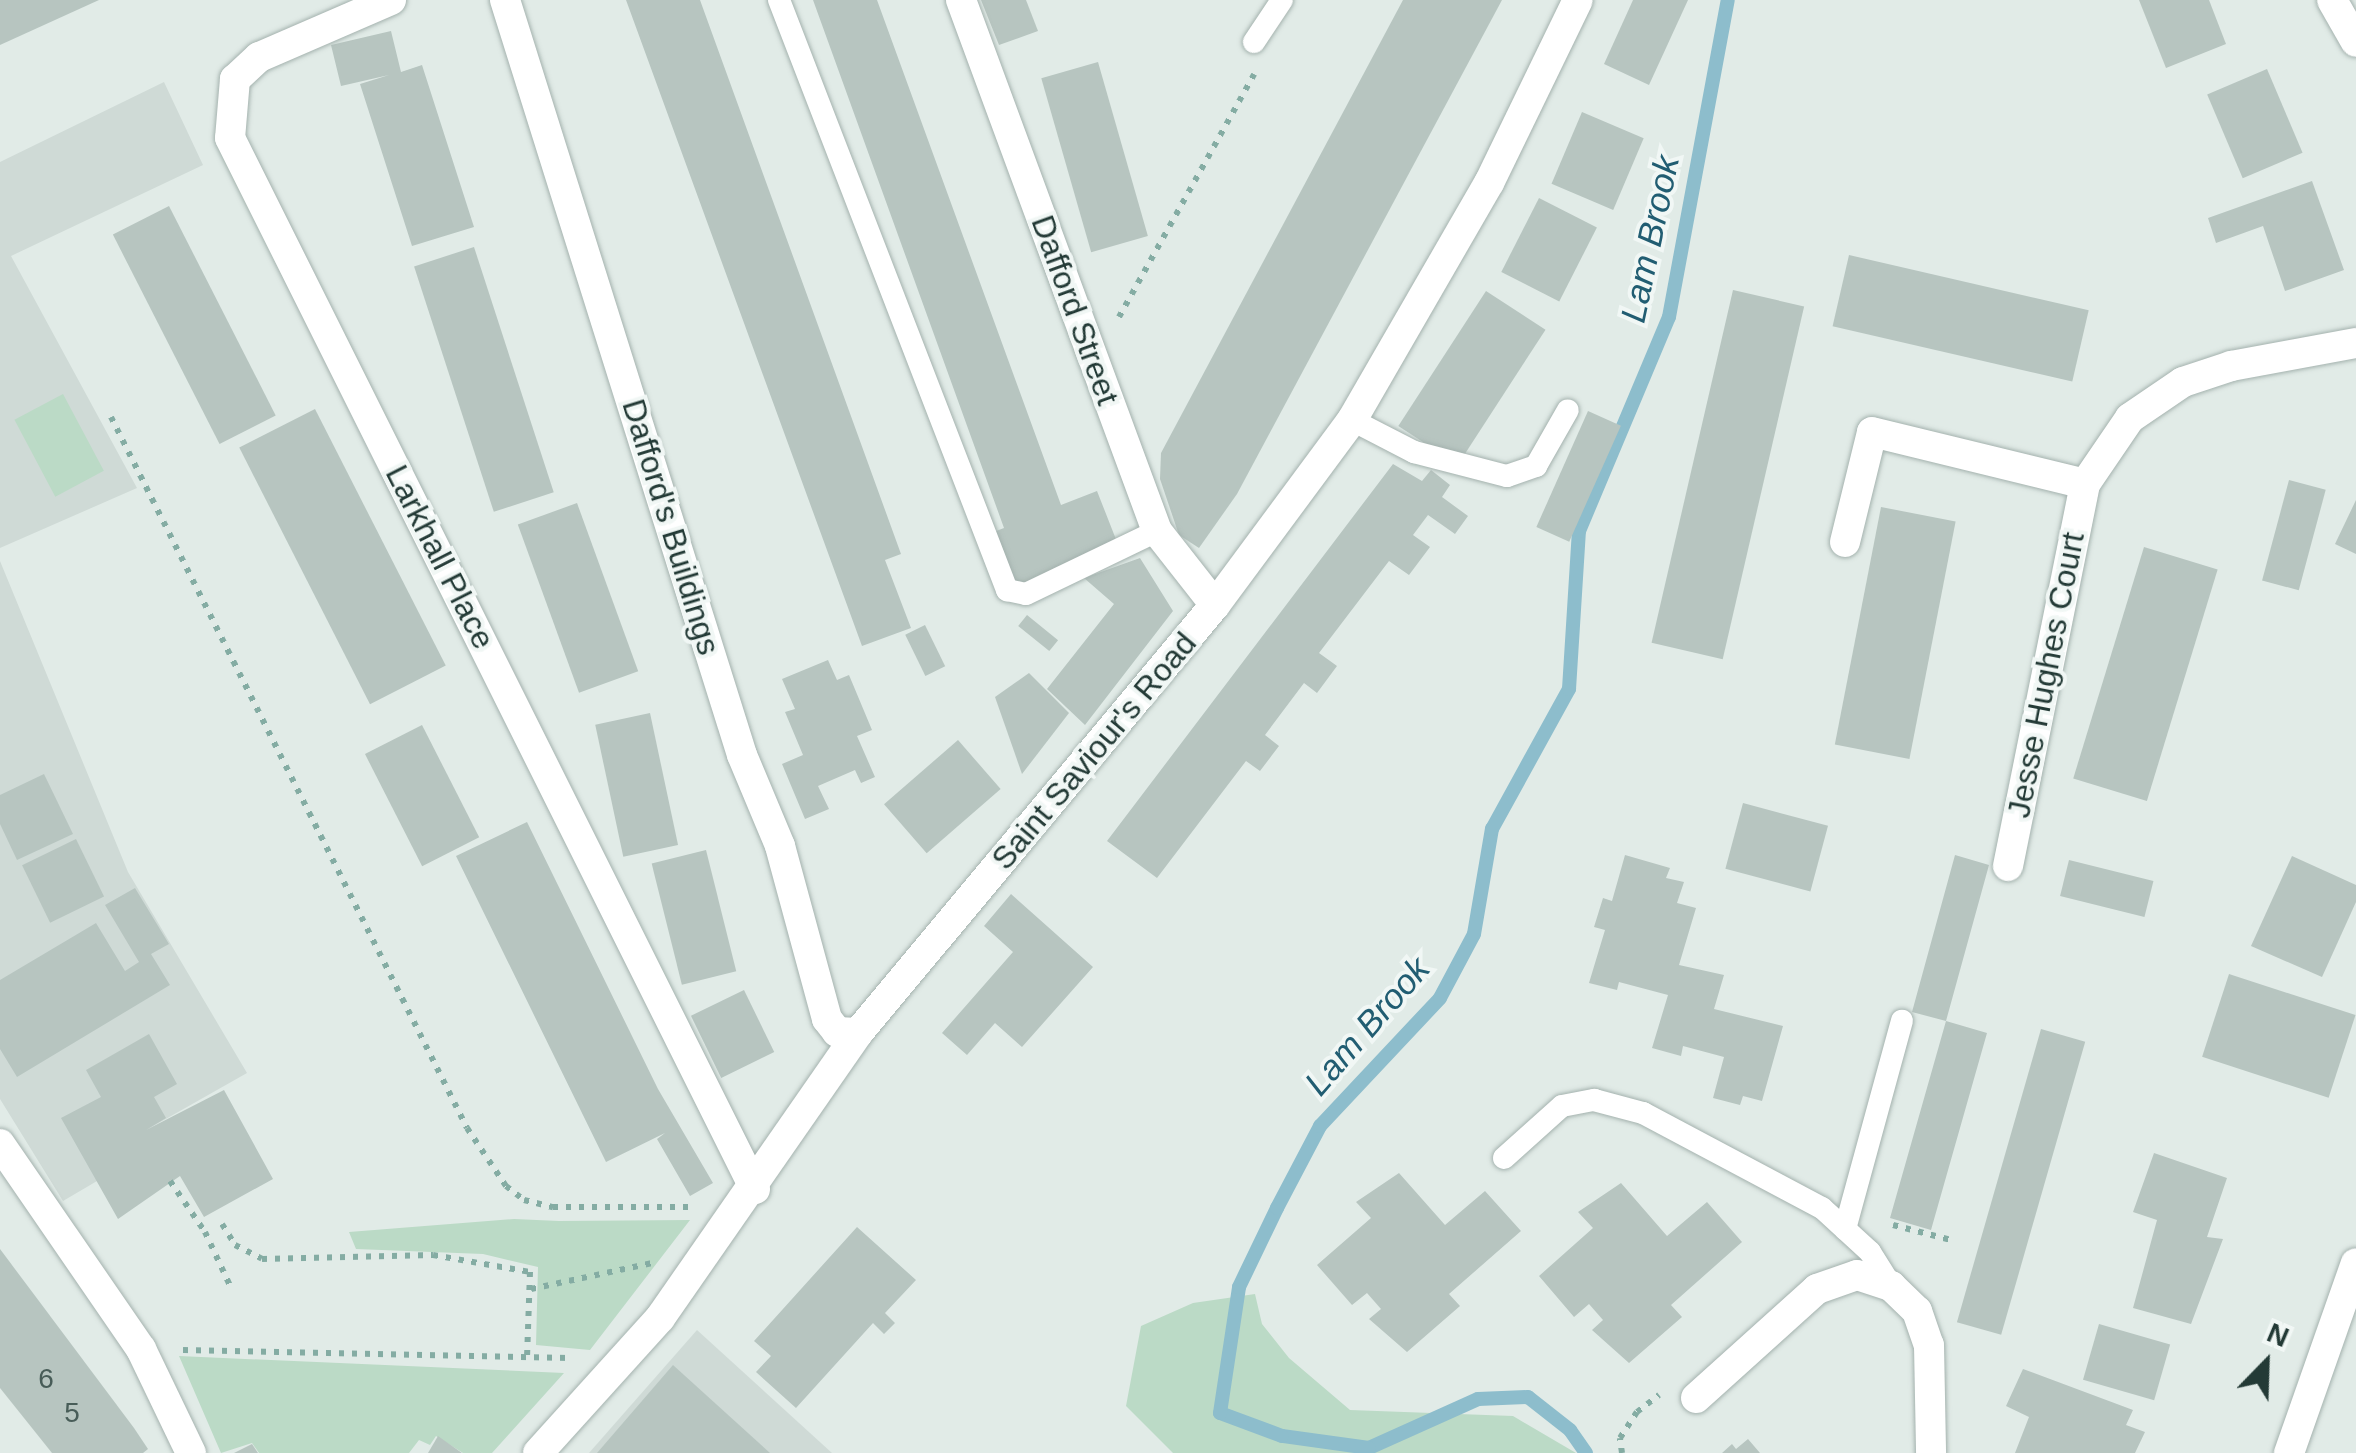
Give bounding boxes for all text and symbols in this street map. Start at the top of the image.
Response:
water label: Lam Brook [1612,152,1688,326]
street label: Dafford Street [1023,210,1127,410]
street label: Dafford's Buildings [614,395,728,659]
street label: Larkhall Place [377,459,503,655]
street label: Jesse Hughes Court [1999,529,2093,821]
street label: Saint Saviour's Road [984,625,1204,877]
water label: Lam Brook [1296,948,1438,1104]
north arrow [2216,1313,2316,1413]
text: N [2263,1317,2293,1353]
house number: 6 [38,1362,54,1396]
house number: 5 [64,1396,80,1430]

